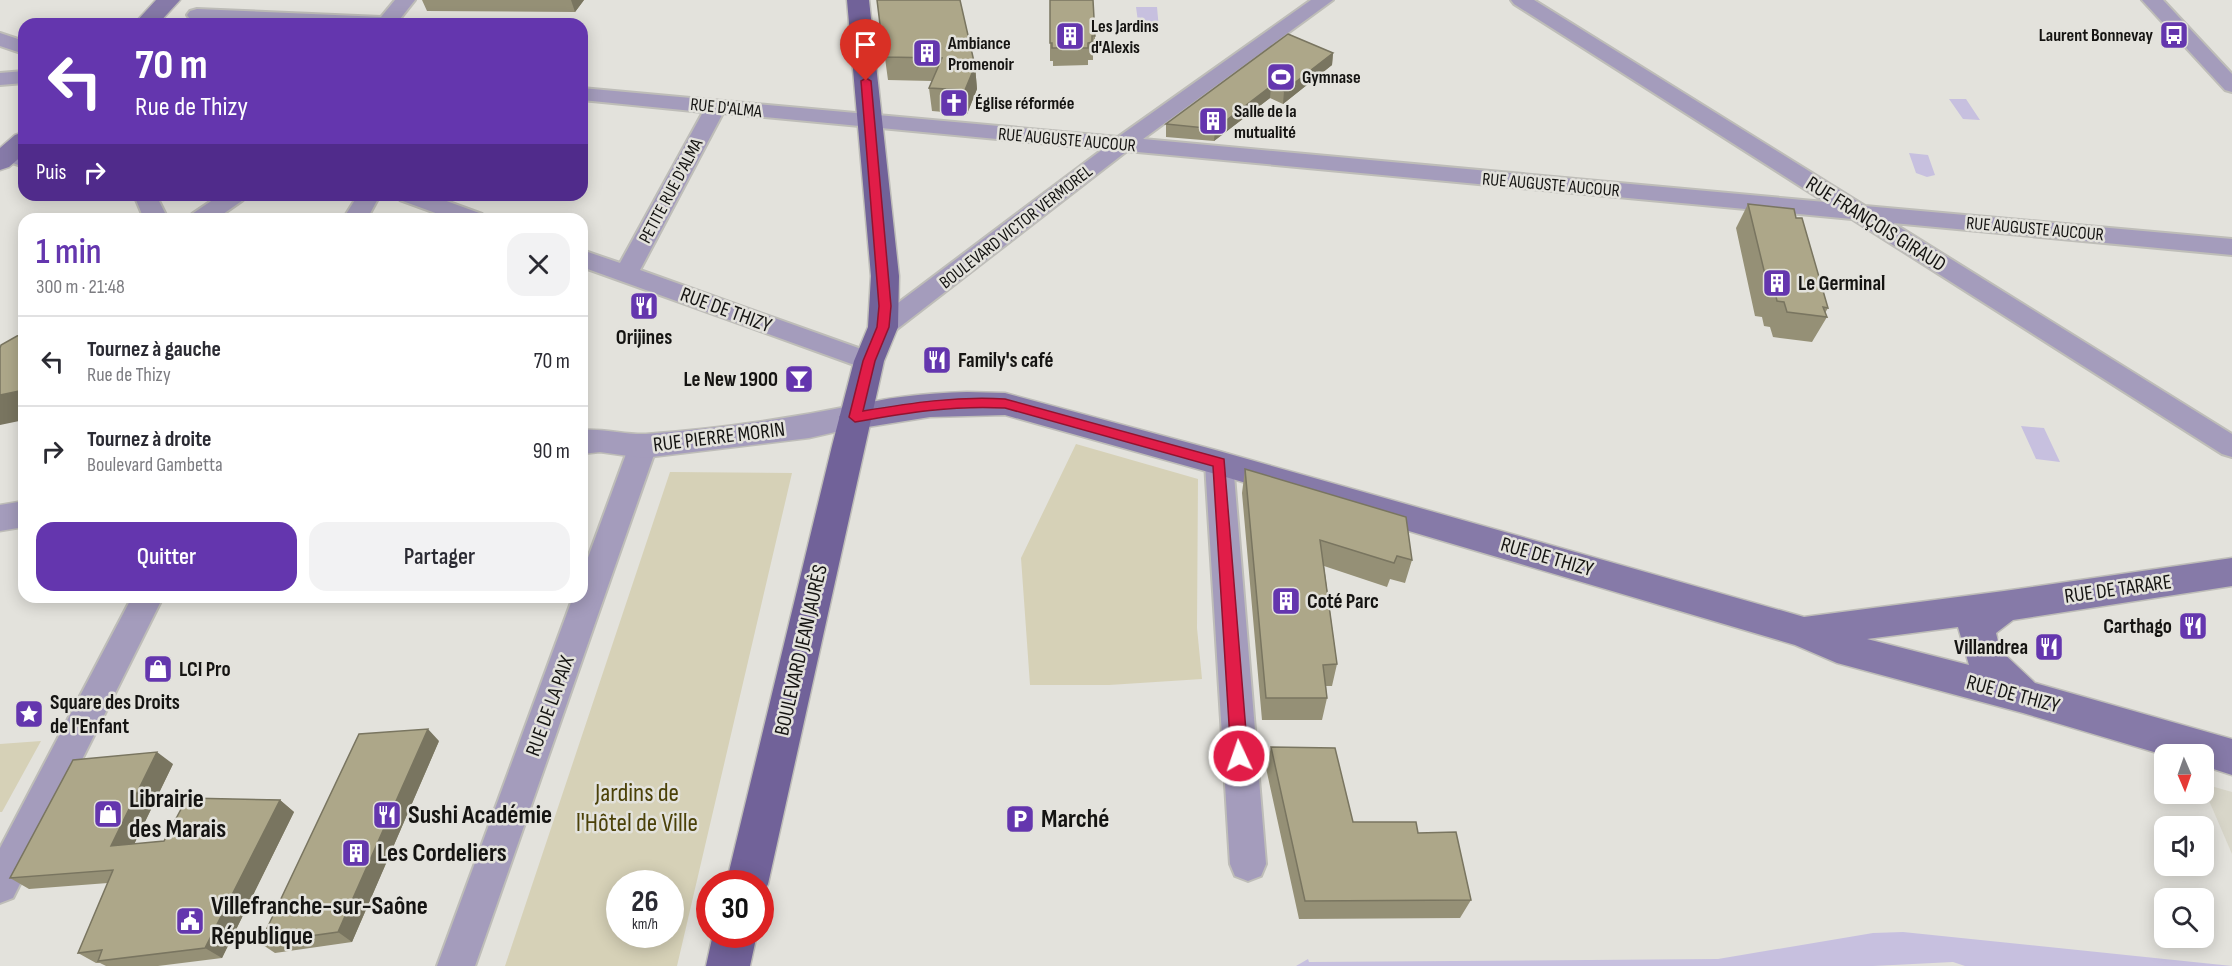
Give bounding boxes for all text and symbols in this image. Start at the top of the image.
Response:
place label: Les Jardins d'Alexis [1091,16,1159,58]
pin [840,19,891,81]
bus stop icon: Laurent Bonnevay [2158,19,2190,51]
building icon: Les Jardins d'Alexis [1054,20,1086,52]
place label: Laurent Bonnevay [2039,25,2153,46]
icon: arrive [849,28,882,61]
place label: Ambiance Promenoir [947,33,1014,75]
building icon: Ambiance Promenoir [911,37,943,69]
text: 70 m [135,40,208,91]
icon: left [36,42,114,120]
sports icon: Gymnase [1265,61,1297,93]
place label: Gymnase [1302,67,1361,88]
church icon: Église réformée [938,87,970,119]
text: Rue de Thizy [135,91,248,123]
place label: Église réformée [975,93,1074,114]
street label: RUE D'ALMA [689,94,763,122]
place label: Salle de la mutualité [1234,101,1297,143]
building icon: Salle de la mutualité [1197,105,1229,137]
street label: RUE AUGUSTE AUCOUR [997,124,1137,156]
street label: PETITE RUE D'ALMA [635,135,707,247]
icon: right [78,156,111,189]
text: Puis [36,159,66,186]
street label: BOULEVARD VICTOR VERMOREL [935,161,1097,293]
street label: RUE AUGUSTE AUCOUR [1481,169,1621,201]
street label: RUE FRANÇOIS GIRAUD [1801,171,1951,277]
street label: RUE AUGUSTE AUCOUR [1965,213,2105,245]
text: 1 min [36,231,101,274]
button: close [507,233,570,296]
building icon: Le Germinal [1761,267,1793,299]
place label: Le Germinal [1798,271,1885,296]
text: 300 m · 21:48 [36,275,125,299]
street label: RUE DE THIZY [677,282,775,338]
restaurant icon: Orijines [628,290,660,322]
place label: Orijines [616,325,672,350]
text: Tournez à gauche [87,336,221,363]
restaurant icon: Family's café [921,344,953,376]
icon: left [36,345,69,378]
text: 70 m [534,348,570,375]
place label: Family's café [958,348,1053,373]
text: Rue de Thizy [87,363,171,387]
bar icon: Le New 1900 [783,363,815,395]
place label: Le New 1900 [683,367,778,392]
street label: RUE PIERRE MORIN [652,417,786,457]
text: Tournez à droite [87,426,212,453]
icon: right [36,435,69,468]
text: 90 m [533,438,570,465]
text: Boulevard Gambetta [87,453,223,477]
button: Quitter [36,522,297,591]
button: Partager [309,522,570,591]
street label: RUE DE THIZY [1498,532,1597,582]
street label: BOULEVARD JEAN JAURÈS [769,562,833,738]
street label: RUE DE TARARE [2063,569,2173,609]
building icon: Coté Parc [1270,585,1302,617]
place label: Coté Parc [1307,589,1379,614]
restaurant icon: Carthago [2177,610,2209,642]
place label: Carthago [2103,614,2172,639]
restaurant icon: Villandrea [2033,631,2065,663]
place label: Villandrea [1954,635,2028,660]
street label: RUE DE LA PAIX [520,652,580,760]
shop icon: LCI Pro [142,653,174,685]
place label: LCI Pro [179,657,231,682]
street label: RUE DE THIZY [1964,670,2063,718]
place label: Square des Droits de l'Enfant [50,690,180,739]
place icon: Square des Droits de l'Enfant [13,698,45,730]
position arrow [1207,724,1271,788]
north arrow [2154,744,2214,804]
map controls [2154,744,2214,948]
park label: Jardins de l'Hôtel de Ville [576,778,698,839]
place label: Librairie des Marais [129,784,226,845]
shop icon: Librairie des Marais [92,798,124,830]
restaurant icon: Sushi Académie [371,799,403,831]
place label: Sushi Académie [408,800,552,831]
parking icon: Marché [1004,803,1036,835]
place label: Marché [1041,804,1109,835]
button: sound [2154,816,2214,876]
building icon: Les Cordeliers [340,837,372,869]
place label: Les Cordeliers [377,838,507,869]
speed limit sign: 30 [696,870,774,948]
text: 26 [631,884,659,920]
button: search [2154,888,2214,948]
place label: Villefranche-sur-Saône République [211,891,428,952]
public building icon: Villefranche-sur-Saône République [174,905,206,937]
text: km/h [632,915,658,934]

